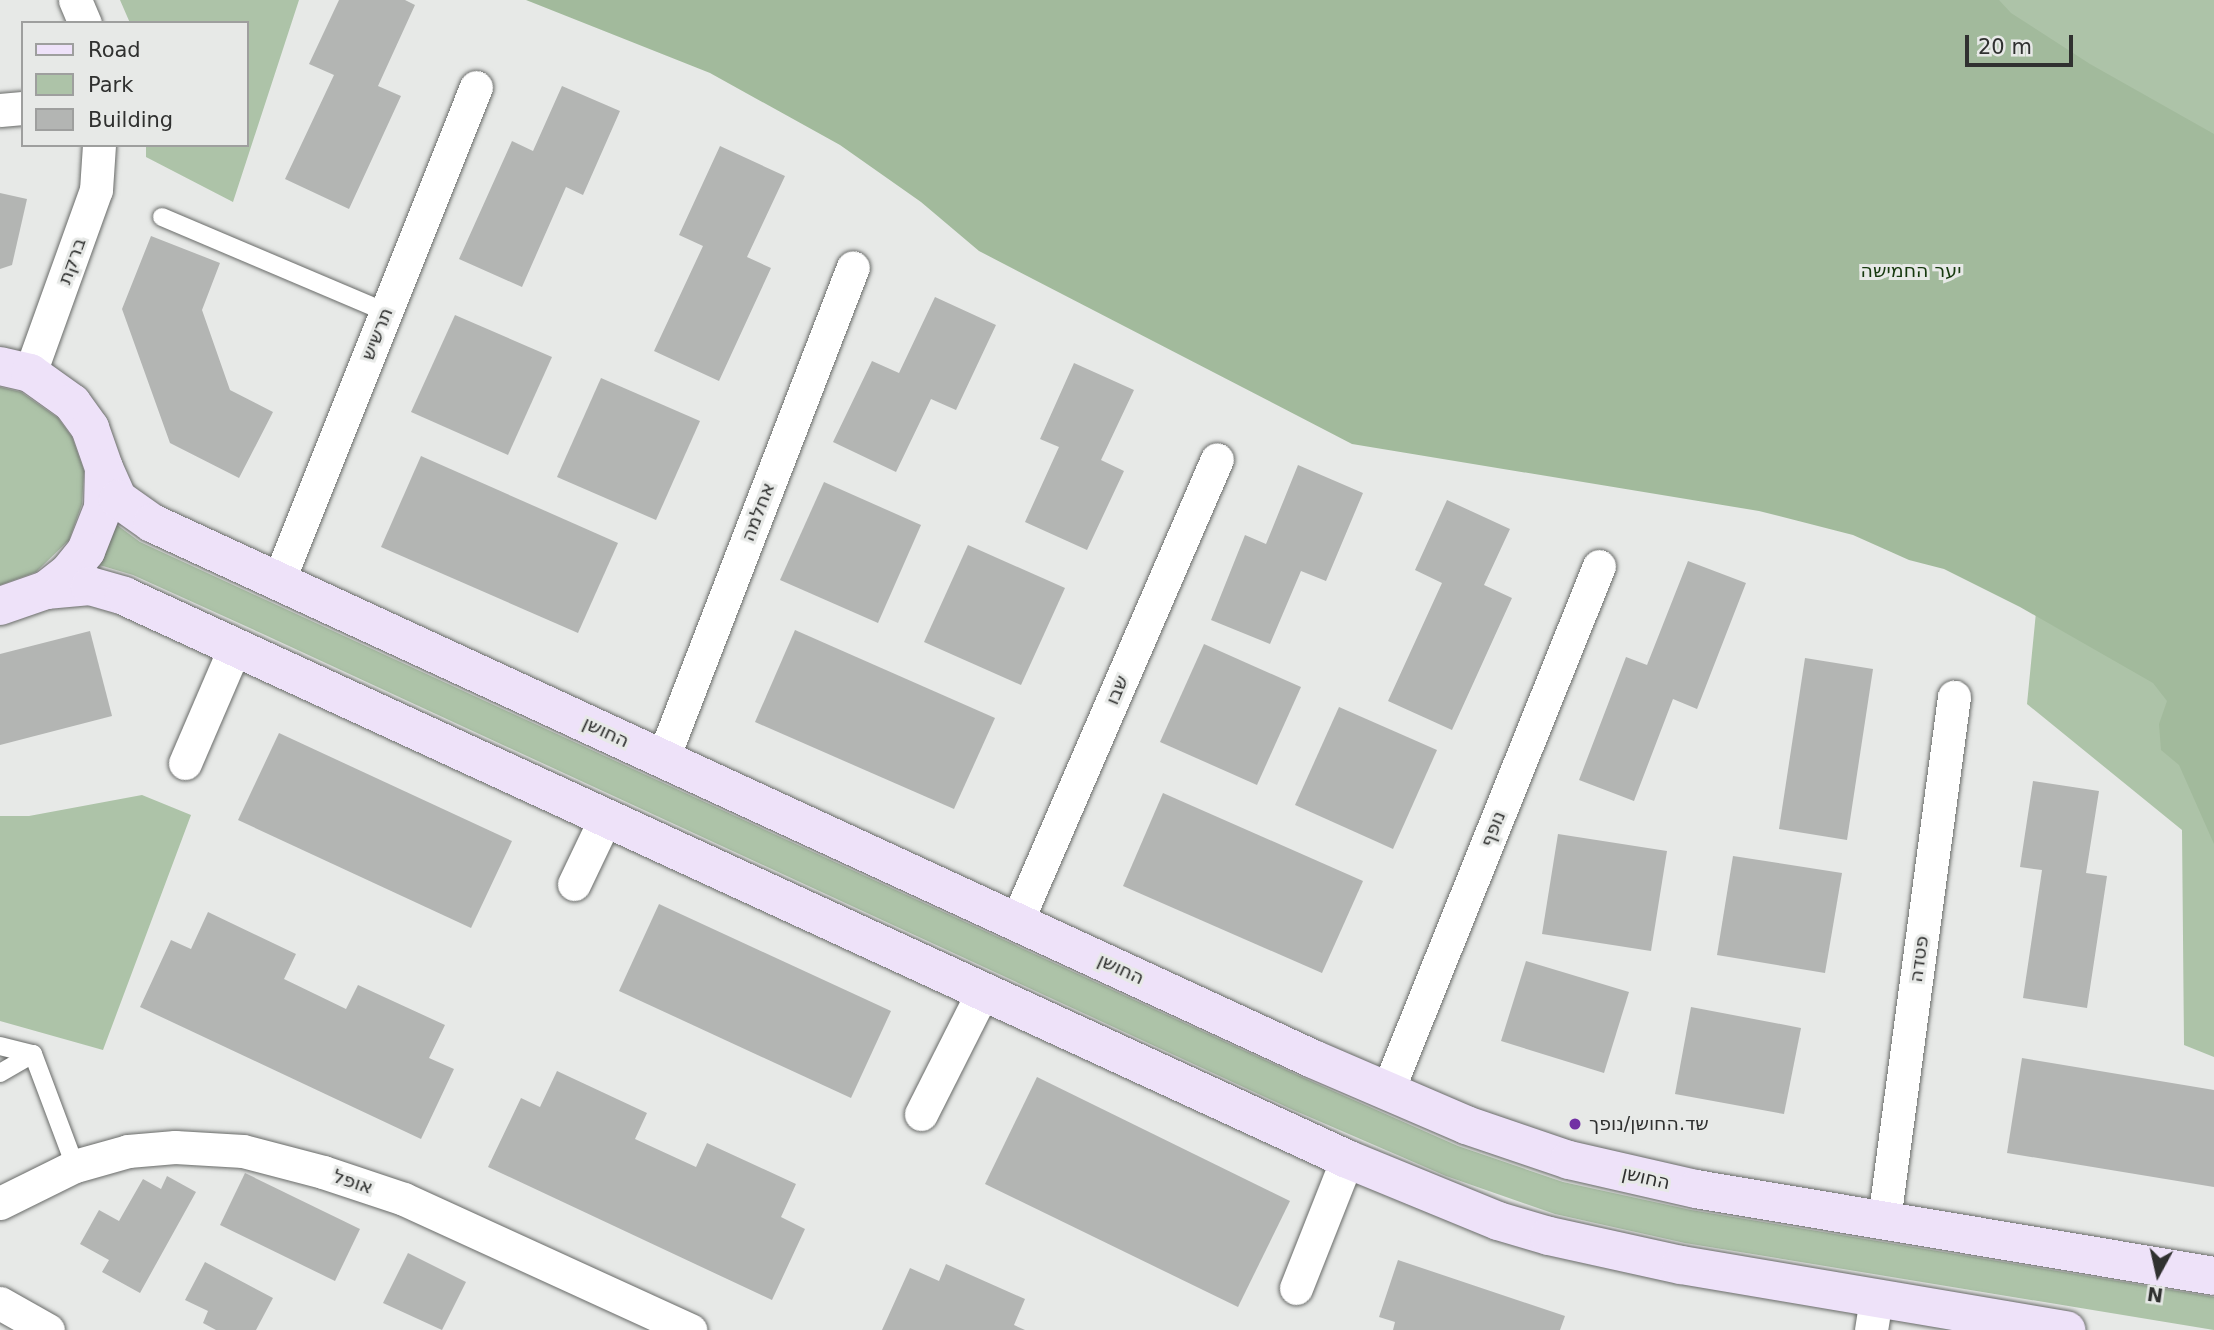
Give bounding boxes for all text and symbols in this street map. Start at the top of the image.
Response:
legend [21,21,248,147]
scale bar [1969,21,2078,65]
text: 20 m [1978,35,2032,59]
text: Road [88,38,141,62]
text: Park [88,73,133,97]
text: Building [88,108,173,132]
street label: ברקת [53,235,91,287]
park label: יער החמישה [1861,260,1961,282]
street label: תרשיש [356,305,398,363]
street label: אחלמה [736,479,780,545]
street label: שבו [1101,672,1133,708]
street label: החושן [579,711,633,753]
street label: נופף [1476,808,1510,850]
street label: פטדה [1904,934,1934,984]
street label: החושן [1094,948,1148,990]
place label: שד.החושן/נופך [1589,1113,1709,1135]
marker: שד.החושן/נופך [1567,1116,1583,1132]
street label: החושן [1620,1161,1672,1195]
street label: אופל [330,1165,376,1199]
north arrow [2123,1239,2193,1309]
text: N [2146,1283,2164,1307]

